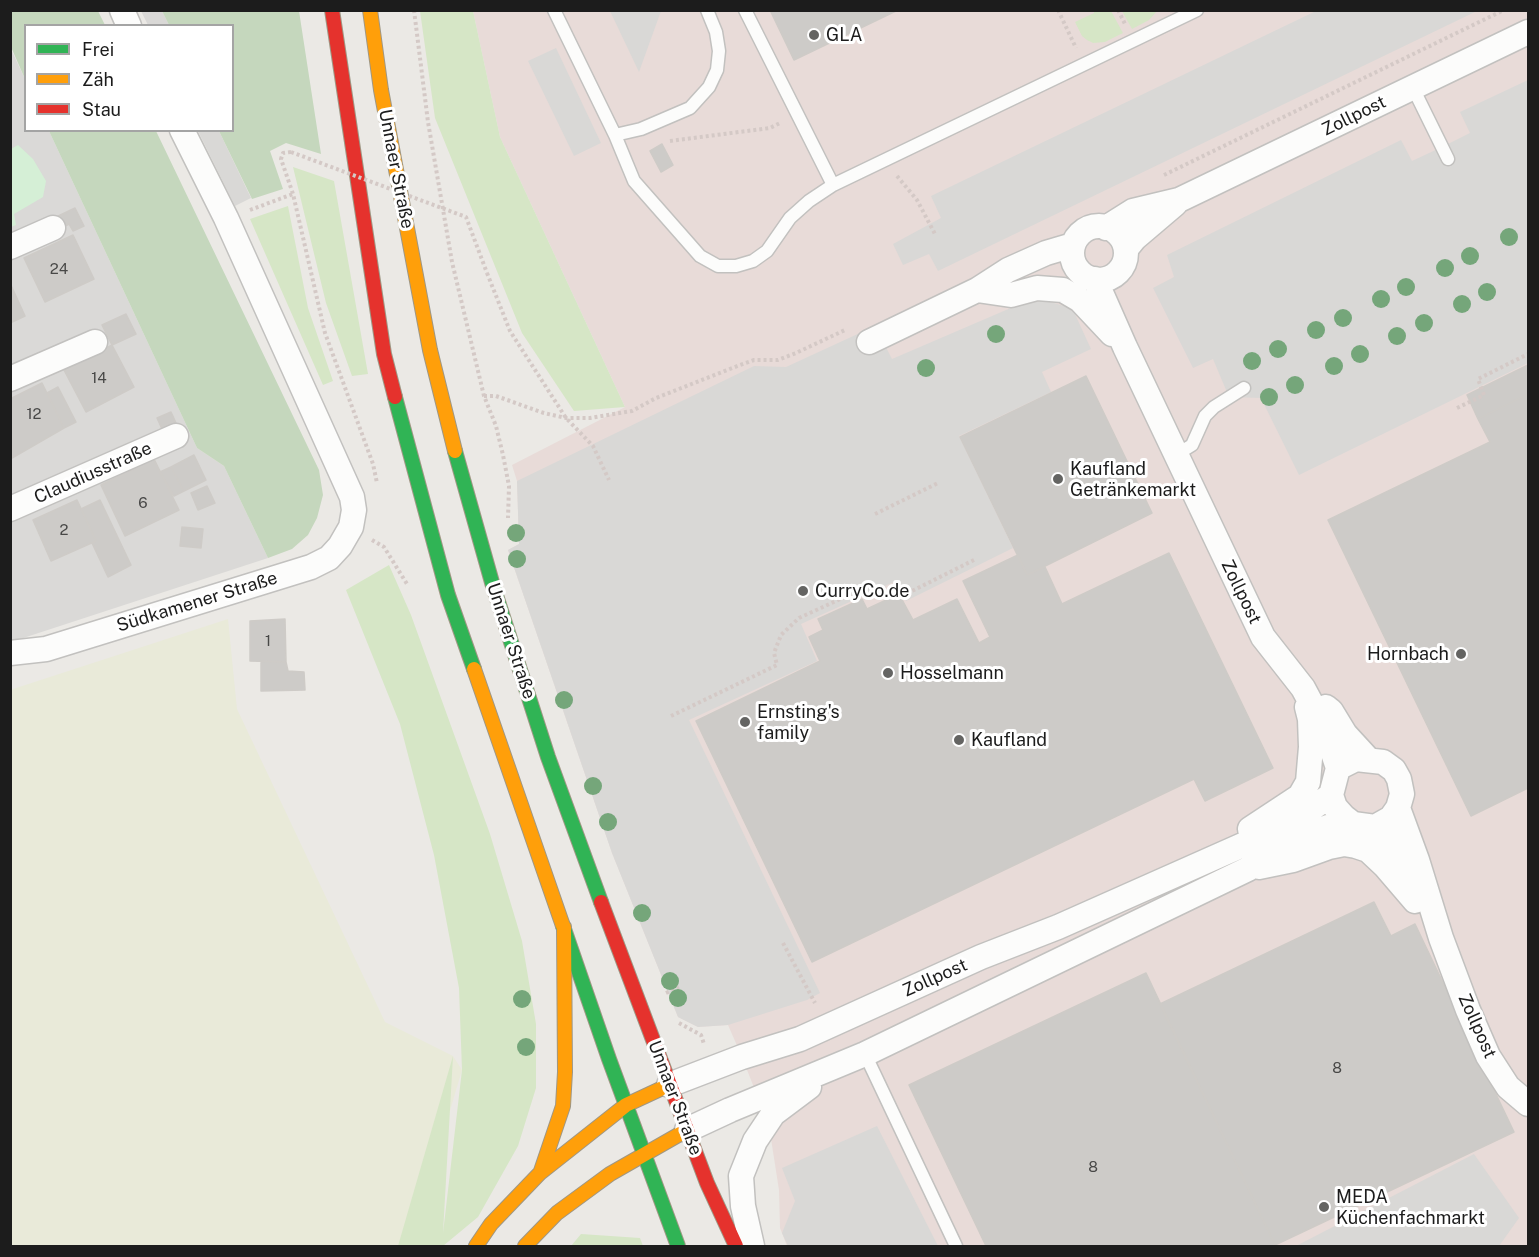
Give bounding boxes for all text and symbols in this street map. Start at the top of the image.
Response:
legend [24,24,234,132]
place label: GLA [826,24,863,46]
marker: GLA [807,28,821,42]
text: Frei [82,39,114,60]
text: Zäh [82,69,114,90]
street label: Zollpost [1318,91,1390,141]
text: Stau [82,99,121,120]
street label: Unnaer Straße [374,108,418,230]
house number: 24 [50,260,68,278]
house number: 14 [91,369,107,387]
house number: 12 [26,405,42,423]
street label: Claudiusstraße [31,437,155,509]
place label: Kaufland Getränkemarkt [1070,458,1196,500]
marker: Kaufland Getränkemarkt [1051,472,1065,486]
house number: 6 [138,494,148,512]
house number: 2 [60,521,68,539]
street label: Zollpost [1216,556,1266,628]
street label: Südkamener Straße [114,567,280,637]
street label: Unnaer Straße [482,580,540,702]
place label: CurryCo.de [815,580,909,602]
marker: CurryCo.de [796,584,810,598]
house number: 1 [265,632,271,650]
place label: Hornbach [1367,643,1449,665]
marker: Hornbach [1454,647,1468,661]
place label: Hosselmann [900,662,1004,684]
marker: Hosselmann [881,666,895,680]
place label: Ernsting's family [757,701,840,744]
marker: Ernsting's family [738,715,752,729]
place label: Kaufland [971,729,1047,751]
marker: Kaufland [952,733,966,747]
street label: Zollpost [899,954,971,1002]
street label: Zollpost [1453,990,1501,1062]
street label: Unnaer Straße [643,1038,707,1158]
house number: 8 [1332,1059,1342,1077]
house number: 8 [1088,1158,1098,1176]
place label: MEDA Küchenfachmarkt [1336,1186,1485,1228]
marker: MEDA Küchenfachmarkt [1317,1200,1331,1214]

